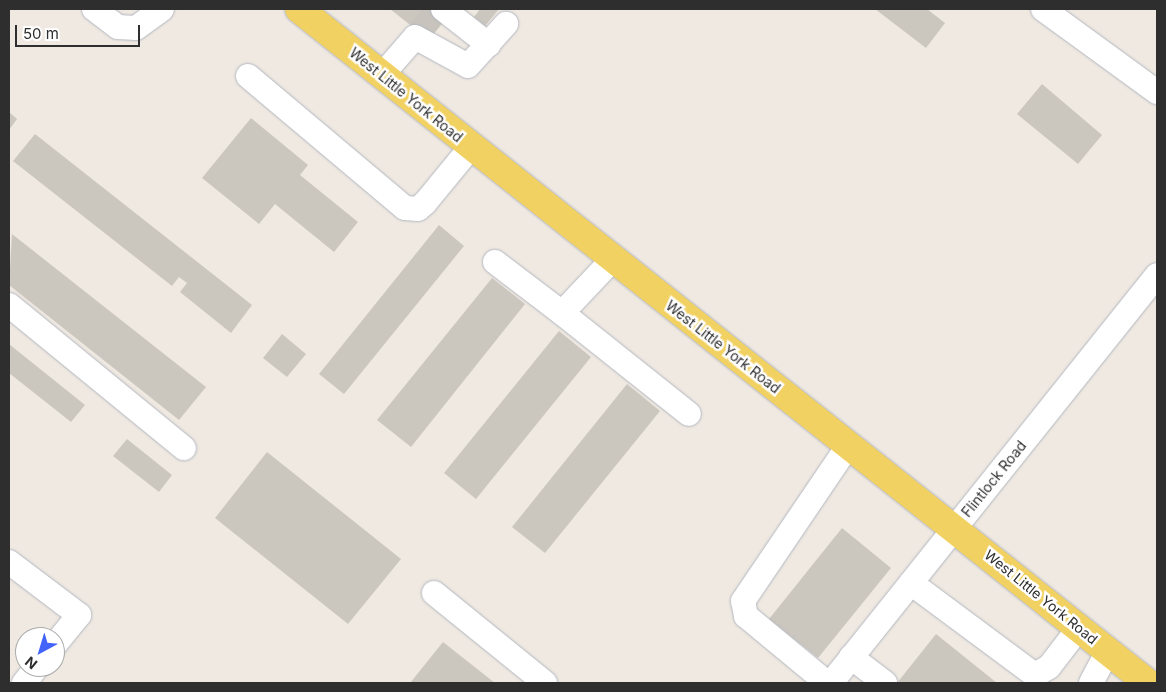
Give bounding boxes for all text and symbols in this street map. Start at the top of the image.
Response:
scale bar [18,15,142,47]
text: 50 m [23,24,59,43]
street label: West Little York Road [346,44,466,146]
street label: West Little York Road [662,297,784,397]
street label: Flintlock Road [958,438,1030,520]
street label: West Little York Road [981,546,1101,648]
north arrow [15,627,65,677]
text: N [21,653,40,673]

